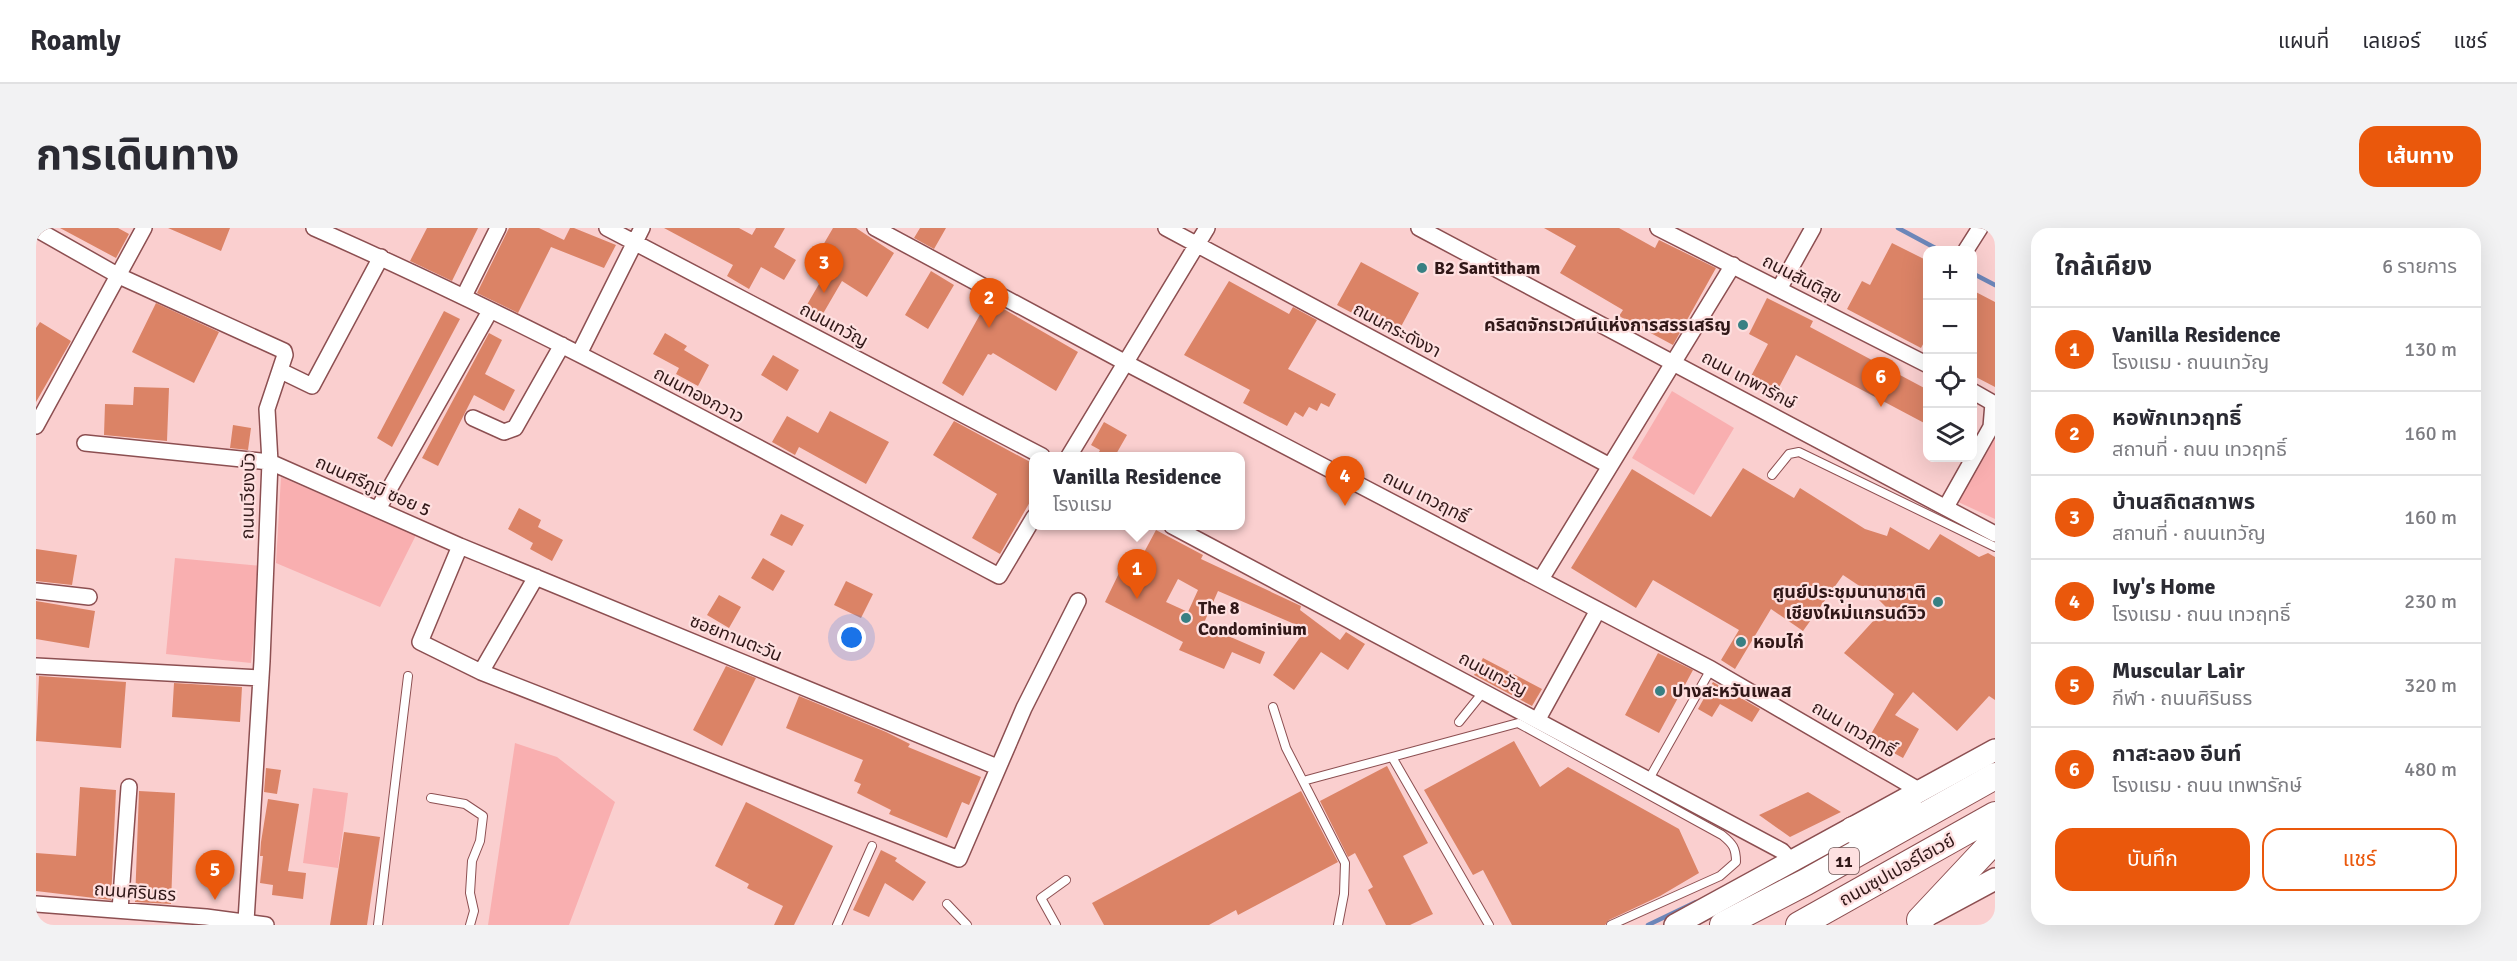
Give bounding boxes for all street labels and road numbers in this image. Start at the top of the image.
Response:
street label: ถนนสันติสุข [1759,250,1845,308]
street label: ถนนเทวัญ [796,298,872,352]
street label: ถนนกระดังงา [1349,298,1445,362]
street label: ถนน เทพารักษ์ [1698,346,1800,414]
street label: ถนนทองกวาว [650,362,748,428]
street label: ถนนศรีภูมิ ซอย 5 [312,451,434,522]
street label: ถนนเวียงบัว [236,452,260,540]
street label: ถนน เทวฤทธิ์ [1379,466,1473,528]
street label: ซอยทานตะวัน [687,609,785,667]
street label: ถนนเทวัญ [1455,647,1531,701]
street label: ถนน เทวฤทธิ์ [1808,696,1900,762]
street label: ถนนซุปเปอร์ไฮเวย์ [1835,829,1959,911]
road number: 11 [1829,848,1859,874]
street label: ถนนศิรินธร [93,878,177,906]

